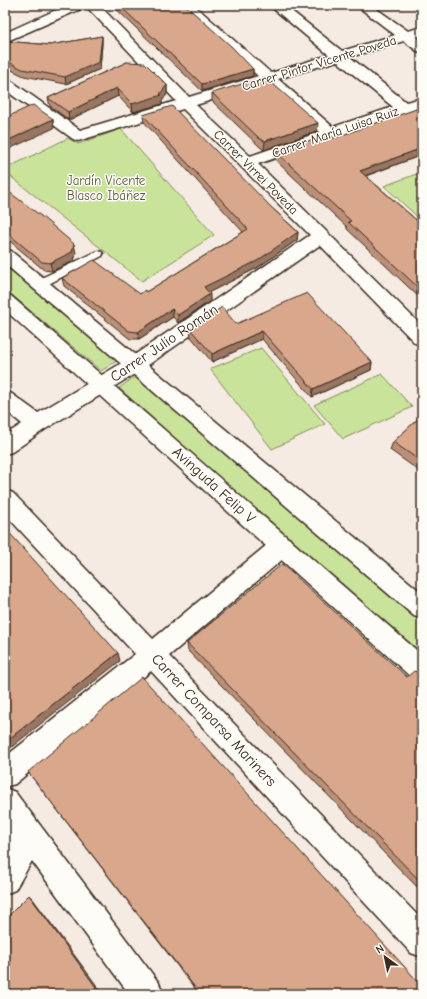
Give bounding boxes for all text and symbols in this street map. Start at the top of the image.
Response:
street label: Carrer Pintor Vicente Poveda [240,32,398,94]
street label: Carrer María Luisa Ruiz [270,103,401,161]
street label: Carrer Virrei Poveda [211,127,301,217]
park label: Jardín Vicente Blasco Ibáñez [67,173,146,203]
street label: Carrer Julio Román [107,300,221,386]
street label: Avinguda Felip V [169,443,259,527]
street label: Carrer Comparsa Mariners [148,650,280,790]
north arrow [365,937,405,977]
text: N [373,942,386,956]

